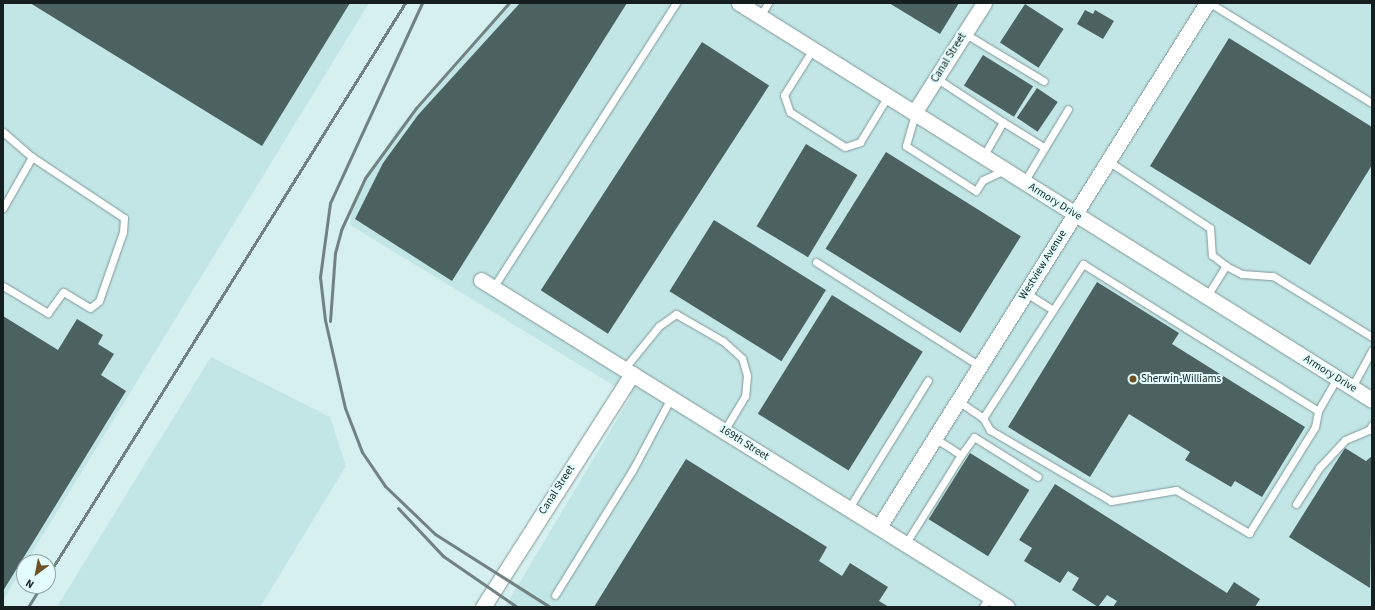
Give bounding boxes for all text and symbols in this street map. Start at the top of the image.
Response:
street label: Canal Street [929,31,969,85]
street label: Armory Drive [1026,180,1084,224]
street label: Westview Avenue [1016,228,1070,302]
street label: Armory Drive [1301,352,1359,396]
place label: Sherwin-Williams [1141,372,1221,386]
marker: Sherwin-Williams [1128,374,1138,384]
street label: 169th Street [717,423,771,463]
street label: Canal Street [536,463,578,517]
north arrow [16,554,56,594]
text: N [23,575,37,592]

